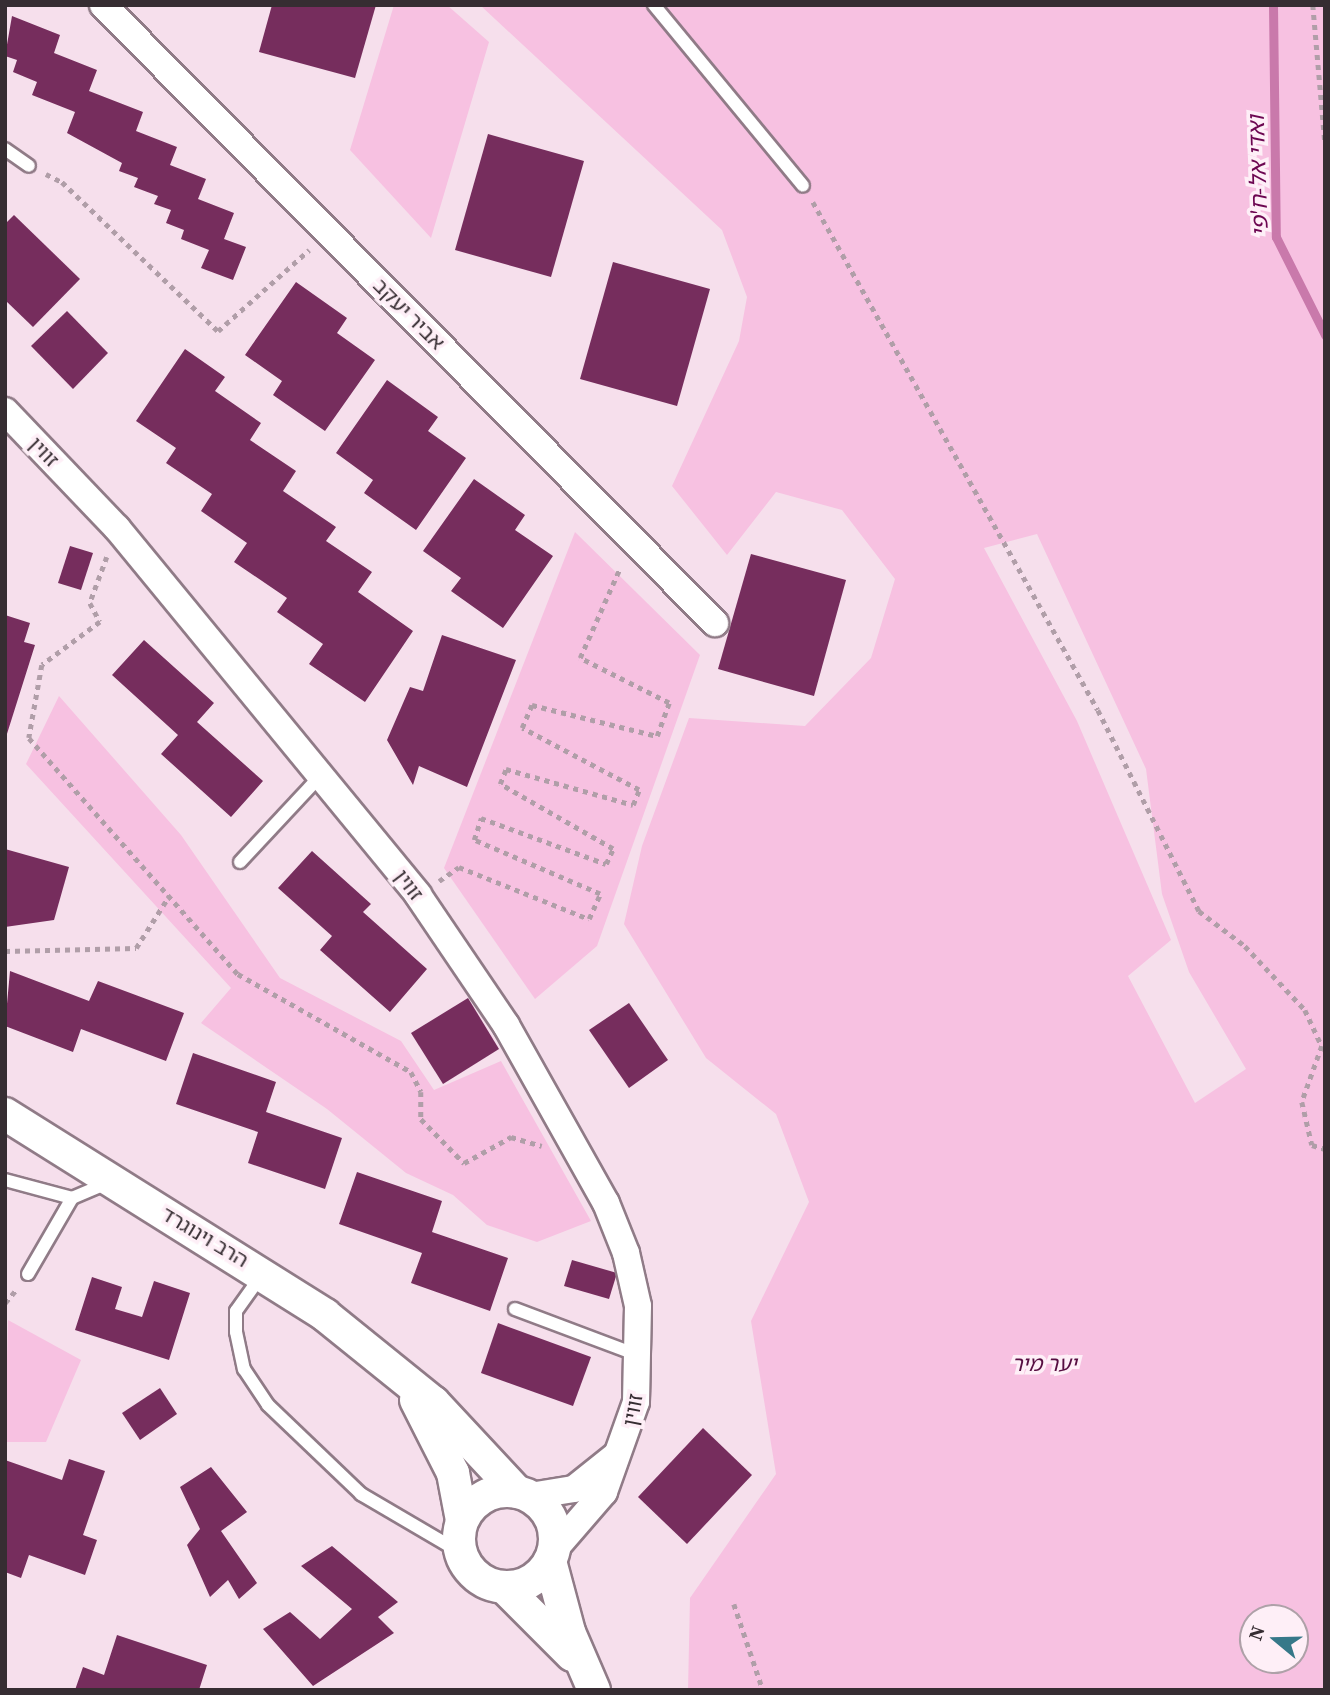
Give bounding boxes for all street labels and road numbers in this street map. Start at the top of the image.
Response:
street label: אביר יעקב [368,273,450,355]
street label: זווין [24,431,64,473]
street label: זווין [389,864,429,906]
street label: הרב וינוגרד [157,1201,253,1273]
street label: זווין [618,1392,648,1428]

